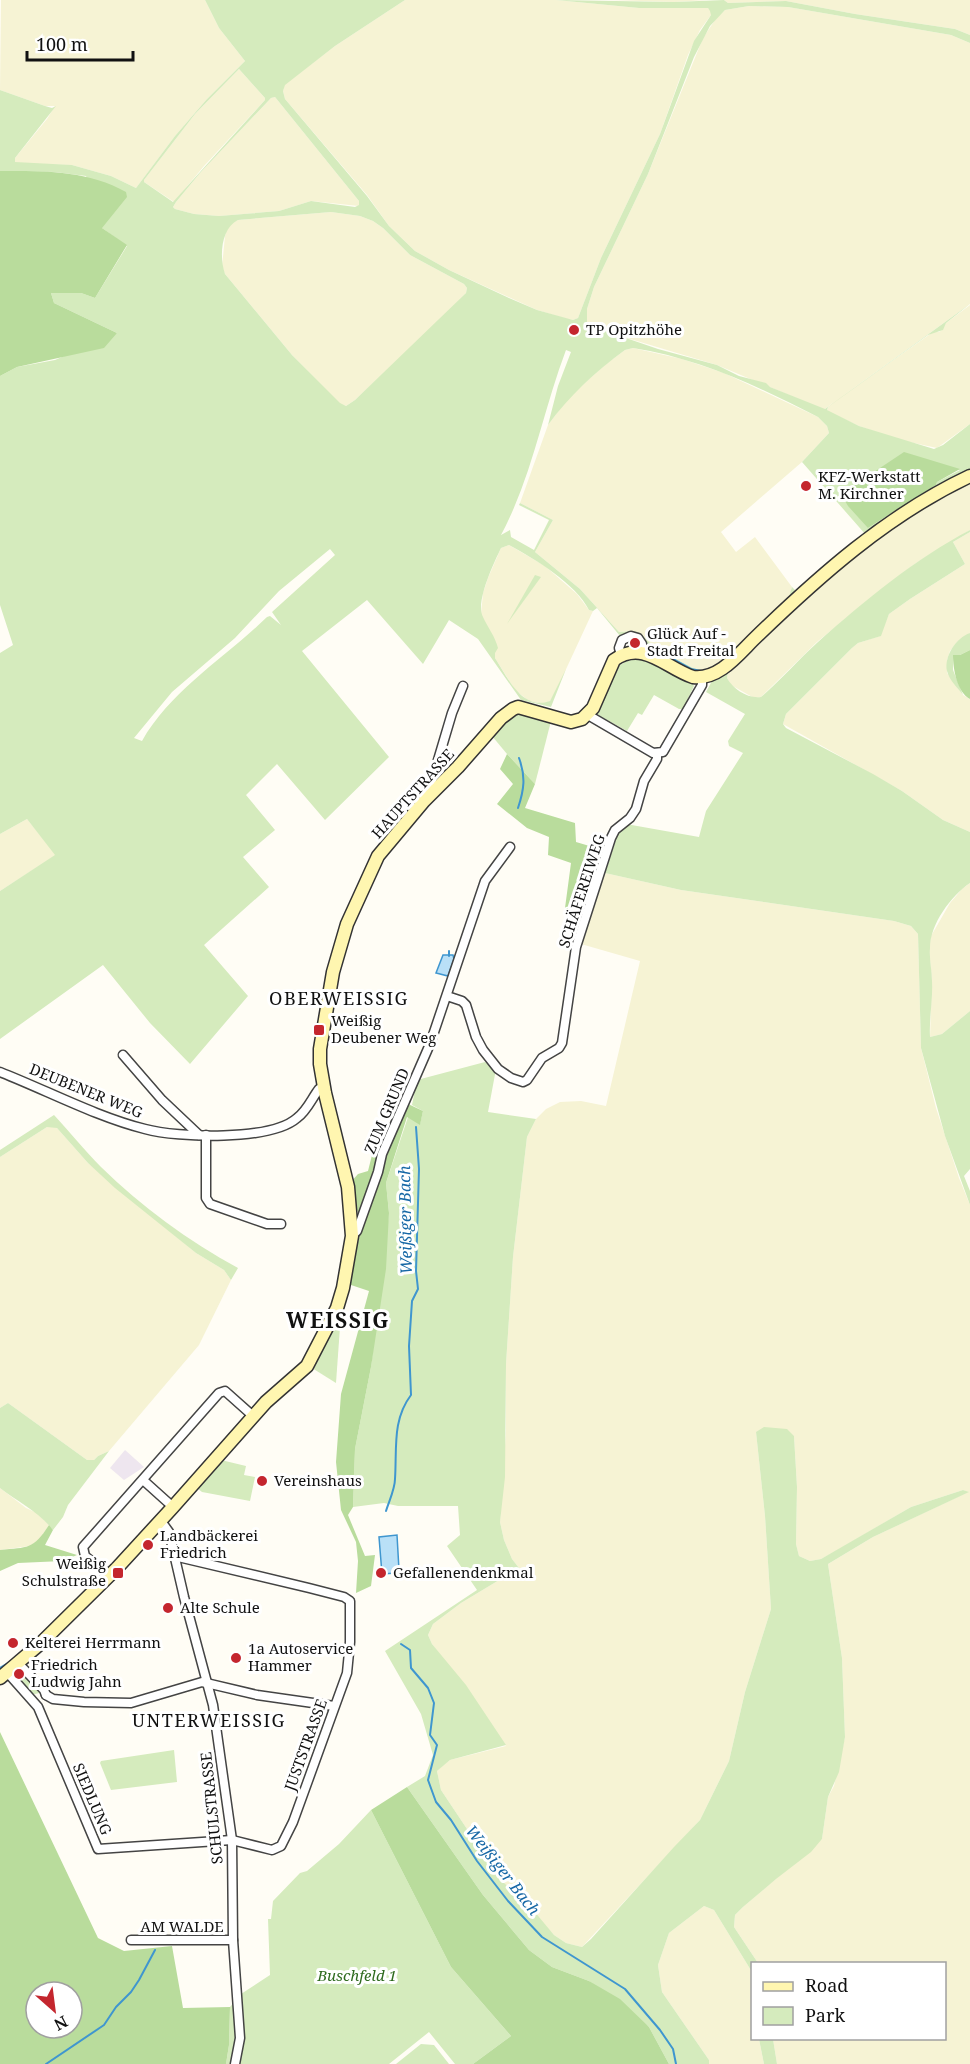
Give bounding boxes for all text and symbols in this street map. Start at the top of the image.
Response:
scale bar [27,24,134,62]
text: 100 m [36,32,88,56]
place label: TP Opitzhöhe [586,319,682,339]
marker: TP Opitzhöhe [567,323,581,337]
place label: KFZ-Werkstatt M. Kirchner [818,466,921,503]
marker: KFZ-Werkstatt M. Kirchner [799,479,813,493]
place label: Glück Auf - Stadt Freital [647,623,735,660]
marker: Glück Auf - Stadt Freital [628,636,642,650]
street label: HAUPTSTRASSE [367,744,458,843]
street label: SCHÄFEREIWEG [553,831,609,950]
district label: OBERWEISSIG [269,986,409,1010]
place label: Weißig Deubener Weg [331,1010,436,1047]
marker: Weißig Deubener Weg [312,1023,326,1037]
street label: DEUBENER WEG [27,1058,146,1122]
street label: ZUM GRUND [359,1065,413,1156]
water label: Weißiger Bach [393,1165,417,1275]
district label: WEISSIG [286,1306,390,1334]
place label: Vereinshaus [274,1470,362,1490]
marker: Vereinshaus [255,1474,269,1488]
place label: Landbäckerei Friedrich [160,1525,258,1562]
marker: Landbäckerei Friedrich [141,1538,155,1552]
place label: Weißig Schulstraße [22,1553,106,1590]
place label: Gefallenendenkmal [393,1562,534,1582]
marker: Weißig Schulstraße [111,1566,125,1580]
marker: Gefallenendenkmal [374,1566,388,1580]
place label: Alte Schule [180,1597,260,1617]
marker: Alte Schule [161,1601,175,1615]
place label: Kelterei Herrmann [25,1632,161,1652]
marker: Kelterei Herrmann [6,1636,20,1650]
place label: 1a Autoservice Hammer [248,1638,353,1675]
marker: 1a Autoservice Hammer [229,1651,243,1665]
place label: Friedrich Ludwig Jahn [31,1654,122,1691]
marker: Friedrich Ludwig Jahn [12,1667,26,1681]
street label: JUSTSTRASSE [279,1696,331,1794]
district label: UNTERWEISSIG [132,1708,286,1732]
street label: SCHULSTRASSE [195,1751,227,1865]
street label: SIEDLUNG [69,1760,117,1838]
water label: Weißiger Bach [461,1820,545,1920]
street label: AM WALDE [140,1916,224,1936]
legend [751,1962,946,2040]
park label: Buschfeld 1 [316,1965,397,1985]
text: Road [805,1973,848,1997]
north arrow [24,1980,84,2040]
text: Park [805,2003,845,2027]
text: N [50,2011,72,2036]

